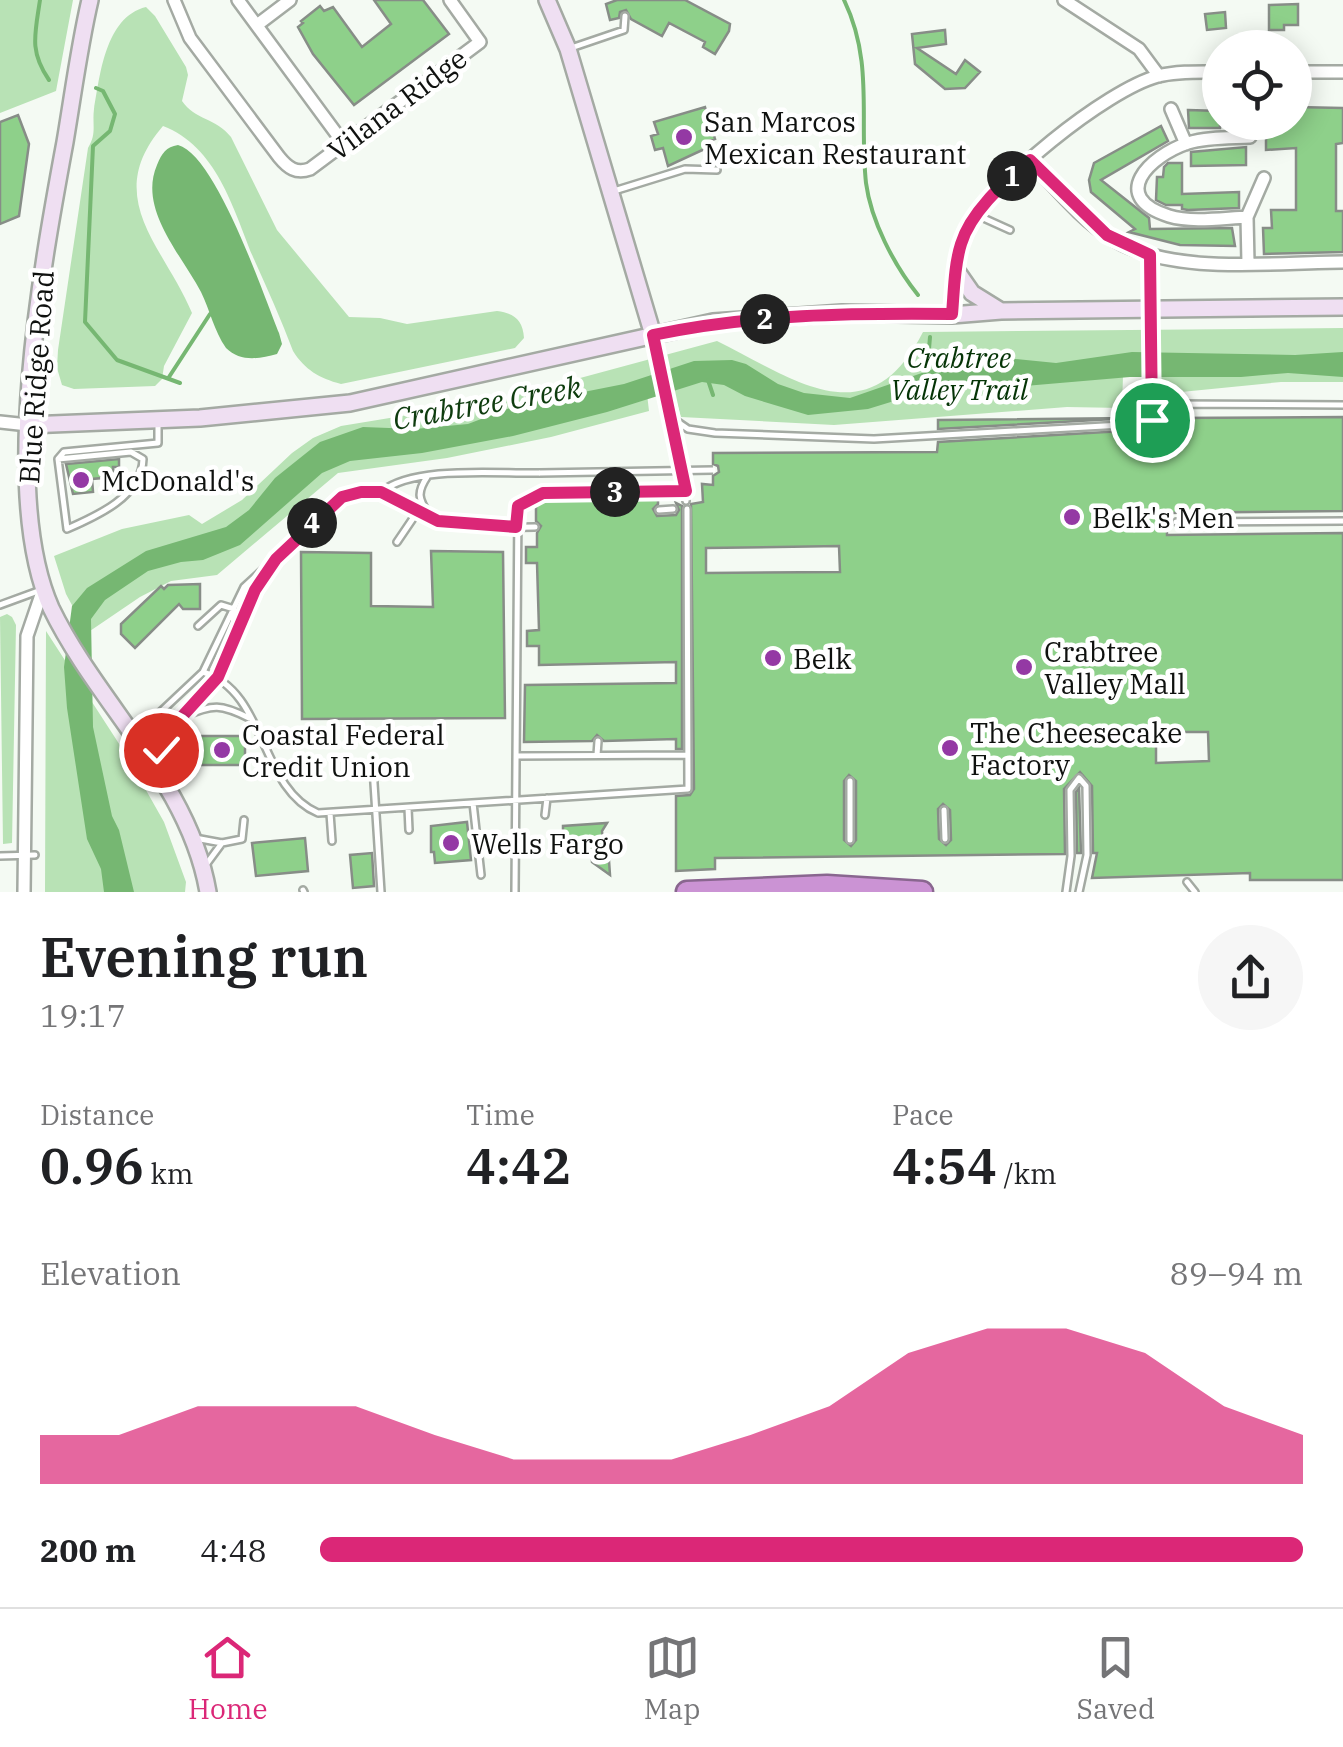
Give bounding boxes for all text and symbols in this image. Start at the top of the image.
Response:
map controls [1202,30,1312,140]
button: locate [1202,30,1312,140]
street label: Vilana Ridge [320,40,474,168]
place label: San Marcos Mexican Restaurant [704,103,967,172]
marker: San Marcos Mexican Restaurant [673,126,695,148]
pin: 1 [987,151,1037,201]
text: 1 [1004,157,1020,194]
street label: Blue Ridge Road [10,269,62,485]
pin: 2 [740,294,790,344]
text: 2 [757,300,773,337]
park label: Crabtree Valley Trail [890,339,1029,408]
water label: Crabtree Creek [389,366,585,438]
pin [1110,378,1195,463]
icon: arrive [1125,393,1180,448]
place label: McDonald's [101,462,254,499]
pin: 3 [590,467,640,517]
marker: McDonald's [70,469,92,491]
text: 3 [607,473,623,510]
pin: 4 [287,498,337,548]
place label: Belk's Men [1092,499,1235,536]
text: 4 [304,504,320,541]
marker: Belk's Men [1061,506,1083,528]
place label: Crabtree Valley Mall [1044,633,1186,702]
place label: Belk [793,640,852,677]
marker: Belk [762,647,784,669]
marker: Crabtree Valley Mall [1013,656,1035,678]
pin [119,708,204,793]
place label: The Cheesecake Factory [970,714,1182,783]
place label: Coastal Federal Credit Union [242,716,445,785]
icon: check [134,723,189,778]
marker: The Cheesecake Factory [939,737,961,759]
marker: Coastal Federal Credit Union [211,739,233,761]
place label: Wells Fargo [471,825,624,862]
marker: Wells Fargo [440,832,462,854]
text: Evening run [40,921,368,992]
button: share [1198,925,1303,1030]
text: 19:17 [40,994,126,1036]
text: Distance [40,1096,154,1133]
text: Time [466,1096,535,1133]
text: Pace [892,1096,954,1133]
text: 0.96 [40,1133,144,1198]
text: 4:42 [466,1133,571,1198]
text: 4:54 [892,1133,997,1198]
text: km [144,1155,193,1192]
text: /km [997,1155,1057,1192]
text: Elevation [40,1252,181,1294]
text: 89–94 m [1169,1252,1303,1294]
text: 200 m [40,1529,136,1571]
text: 4:48 [200,1529,267,1571]
tab: Home [188,1630,268,1727]
tab: Map [644,1630,701,1727]
tab: Saved [1077,1630,1155,1727]

